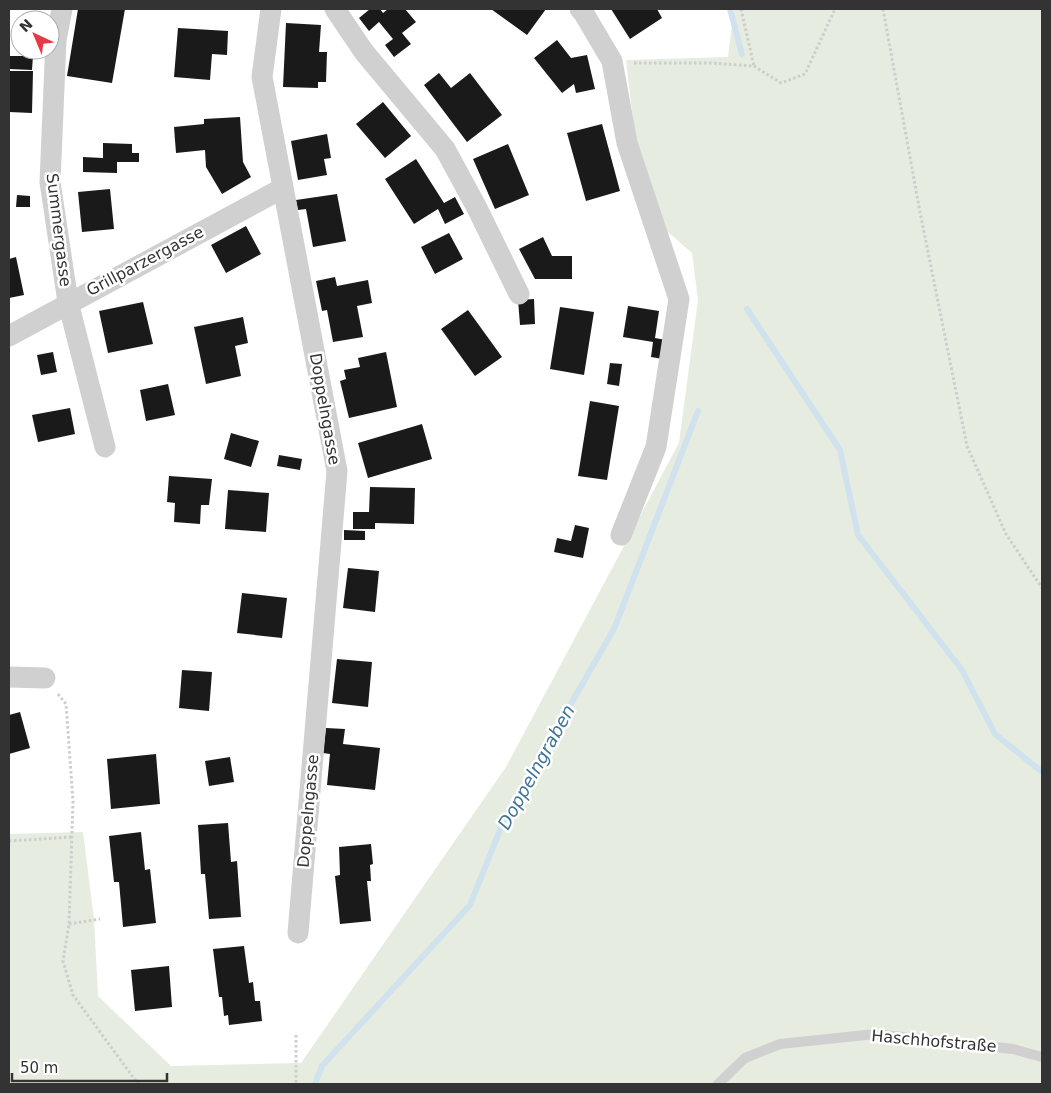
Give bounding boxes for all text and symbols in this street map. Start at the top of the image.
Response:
north arrow [10,10,60,60]
text: N [16,16,36,35]
street label: Summergasse [43,172,75,288]
street label: Grillparzergasse [83,222,207,300]
street label: Doppelngasse [306,352,344,466]
water label: Doppelngraben [493,701,579,833]
street label: Doppelngasse [294,754,322,868]
street label: Haschhofstraße [871,1026,997,1056]
scale bar [12,1050,168,1082]
text: 50 m [20,1059,58,1077]

